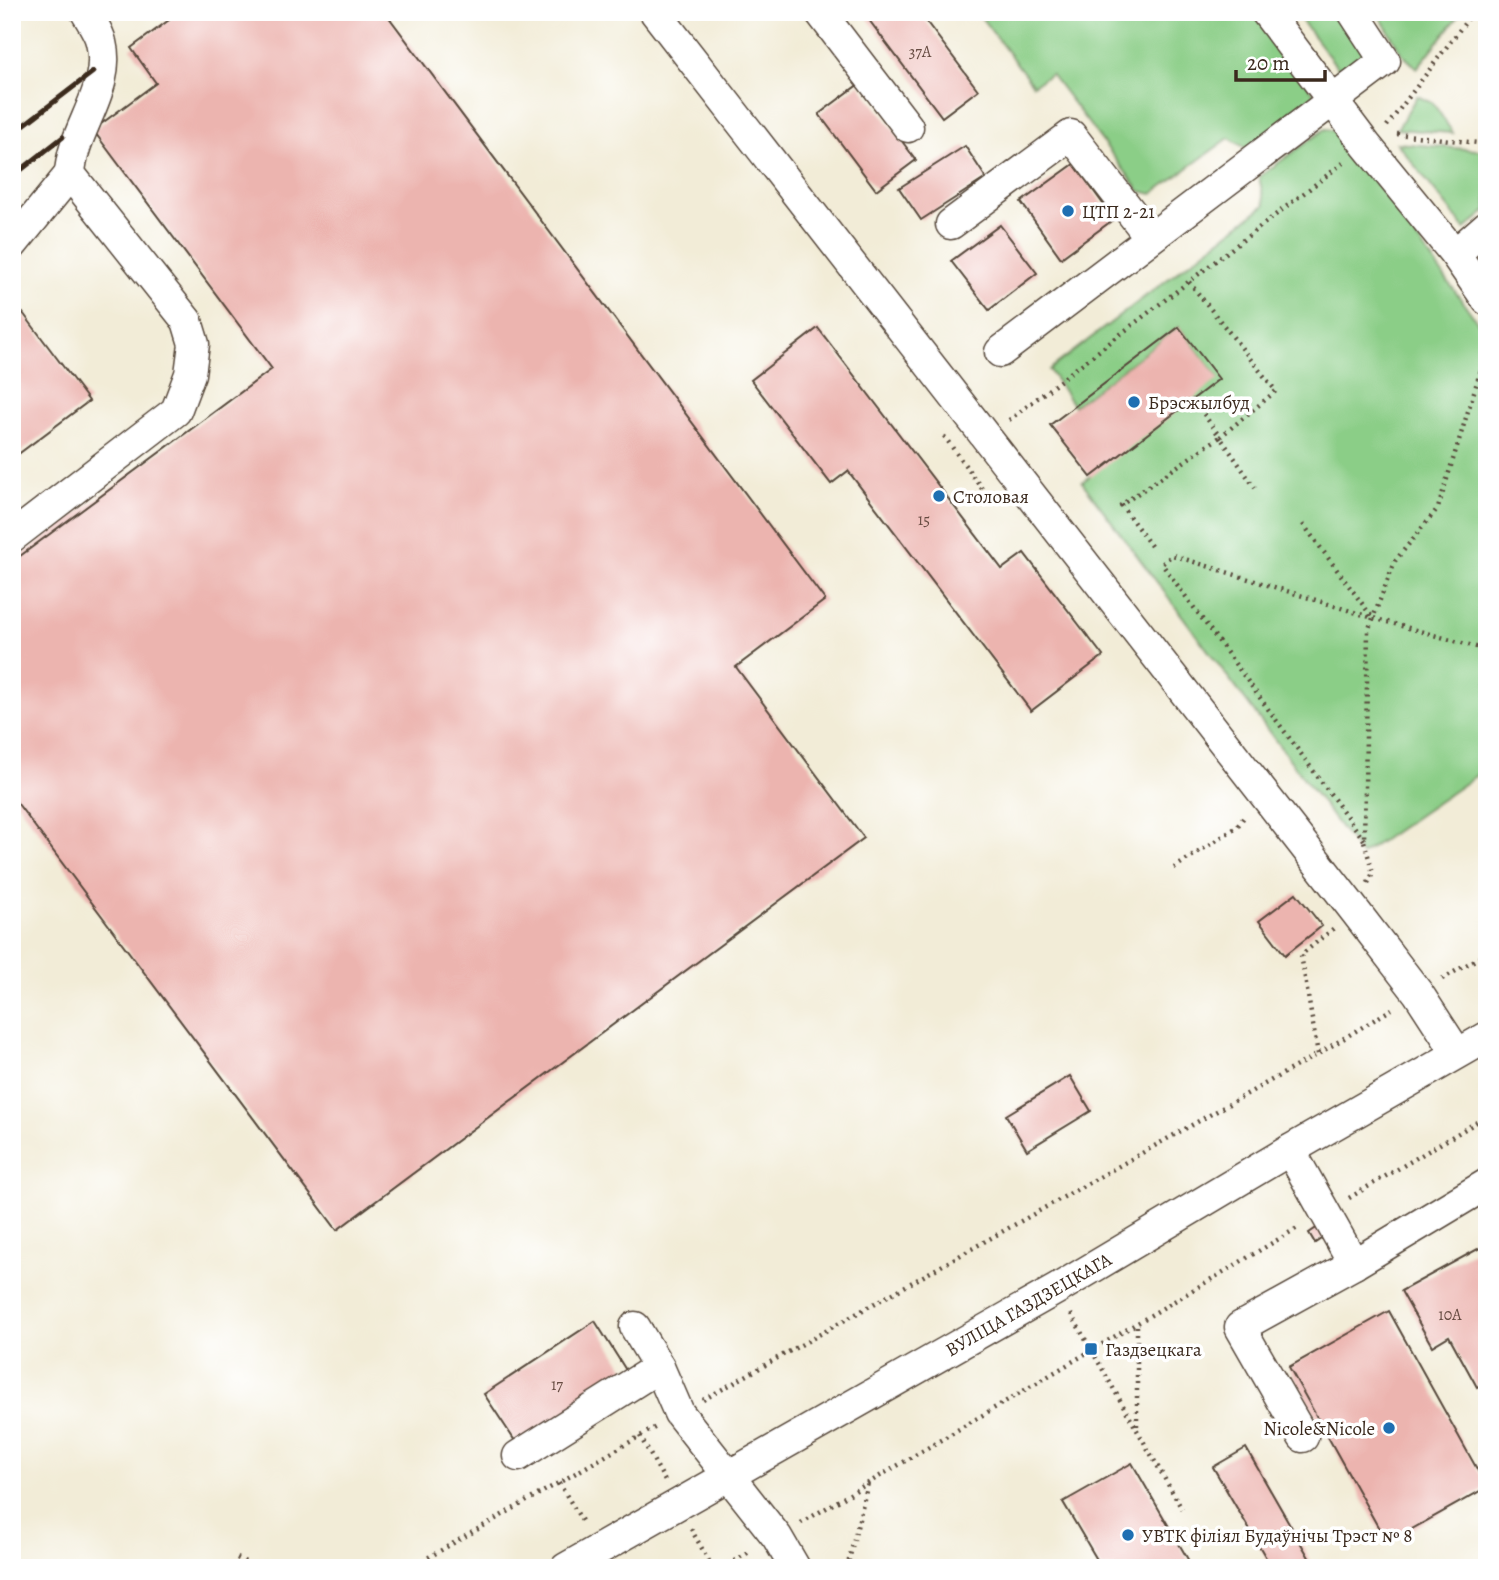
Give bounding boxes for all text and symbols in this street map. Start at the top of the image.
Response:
scale bar [1236,38,1326,82]
house number: 37А [909,41,932,63]
text: 20 m [1247,49,1290,77]
place label: ЦТП 2-21 [1082,199,1155,225]
marker: ЦТП 2-21 [1060,203,1076,219]
place label: Брэсжылбуд [1148,390,1250,416]
marker: Брэсжылбуд [1126,394,1142,410]
place label: Столовая [953,484,1029,510]
marker: Столовая [931,488,947,504]
house number: 15 [918,509,930,531]
street label: ВУЛІЦА ГАЗДЗЕЦКАГА [941,1246,1117,1363]
house number: 10А [1438,1304,1462,1326]
place label: Газдзецкага [1105,1337,1202,1363]
marker: Газдзецкага [1083,1341,1099,1357]
house number: 17 [551,1374,563,1396]
place label: Nicole&Nicole [1263,1416,1375,1442]
marker: Nicole&Nicole [1381,1420,1397,1436]
place label: УВТК філіял Будаўнічы Трэст № 8 [1142,1523,1413,1549]
marker: УВТК філіял Будаўнічы Трэст № 8 [1120,1527,1136,1543]

